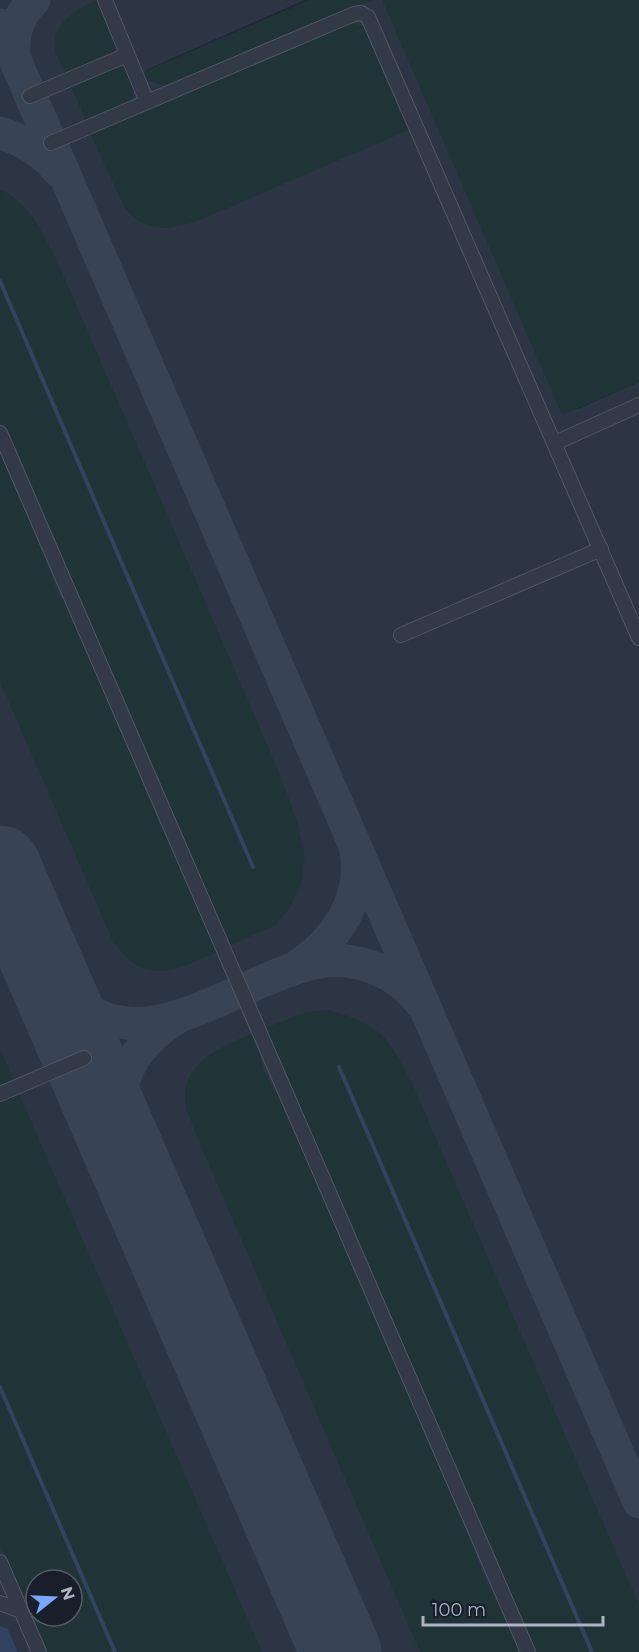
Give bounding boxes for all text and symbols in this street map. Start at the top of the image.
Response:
north arrow [24,1568,84,1628]
text: N [57,1584,79,1603]
scale bar [423,1589,603,1627]
text: 100 m [432,1599,486,1621]

